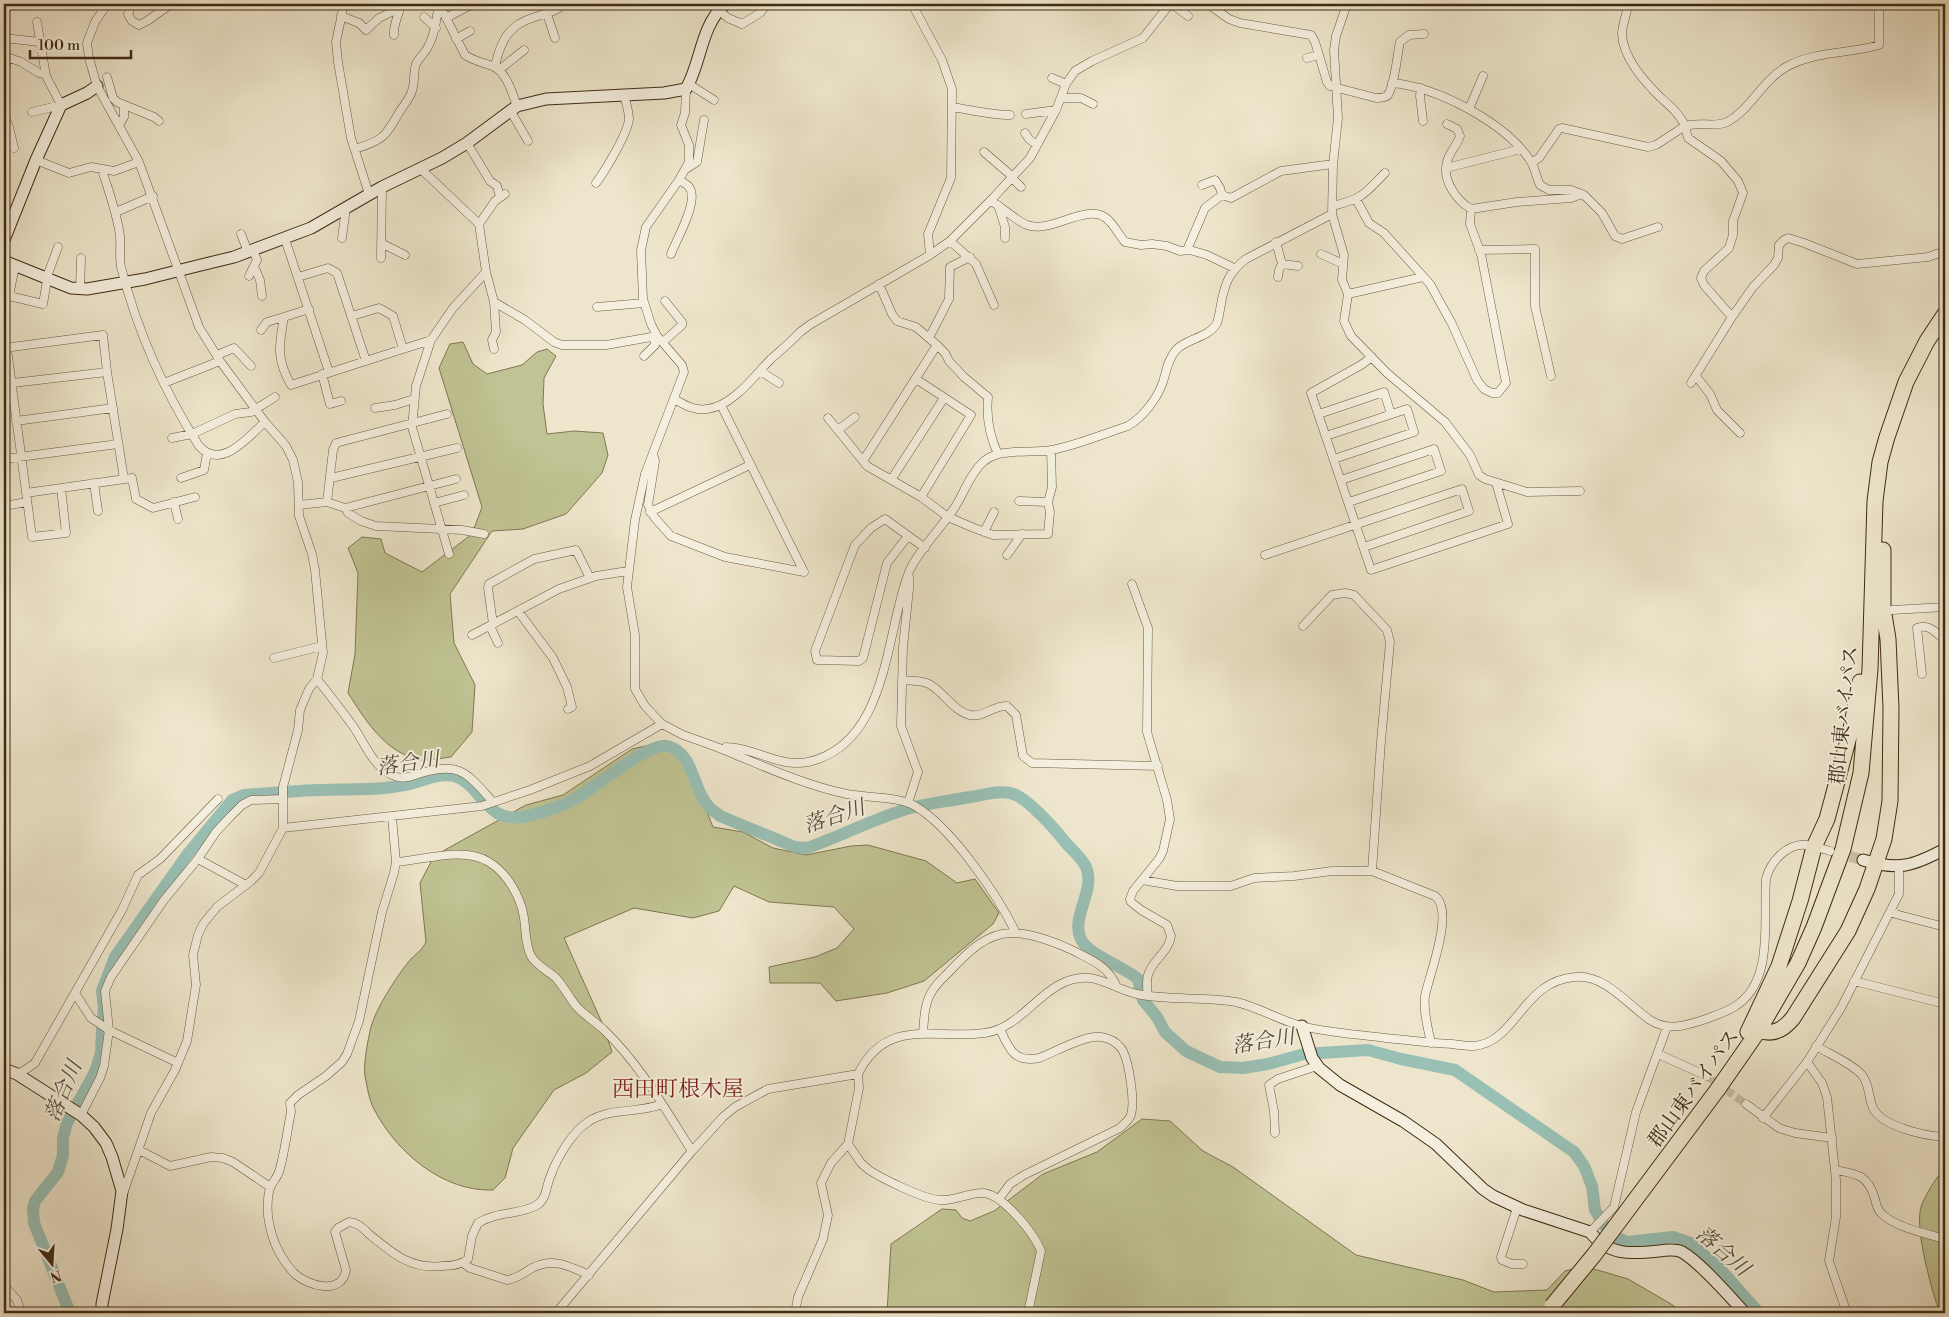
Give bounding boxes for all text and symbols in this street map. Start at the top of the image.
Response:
scale bar [30,28,131,60]
text: 100 m [38,36,80,55]
street label: 郡山東バイパス [1825,644,1864,786]
water label: 落合川 [375,746,443,781]
water label: 落合川 [800,794,870,839]
water label: 落合川 [1230,1024,1298,1060]
street label: 郡山東バイパス [1643,1025,1745,1153]
water label: 落合川 [40,1055,89,1125]
district label: 西田町根木屋 [612,1076,744,1103]
water label: 落合川 [1690,1221,1756,1284]
north arrow [28,1240,78,1290]
text: N [48,1265,64,1286]

